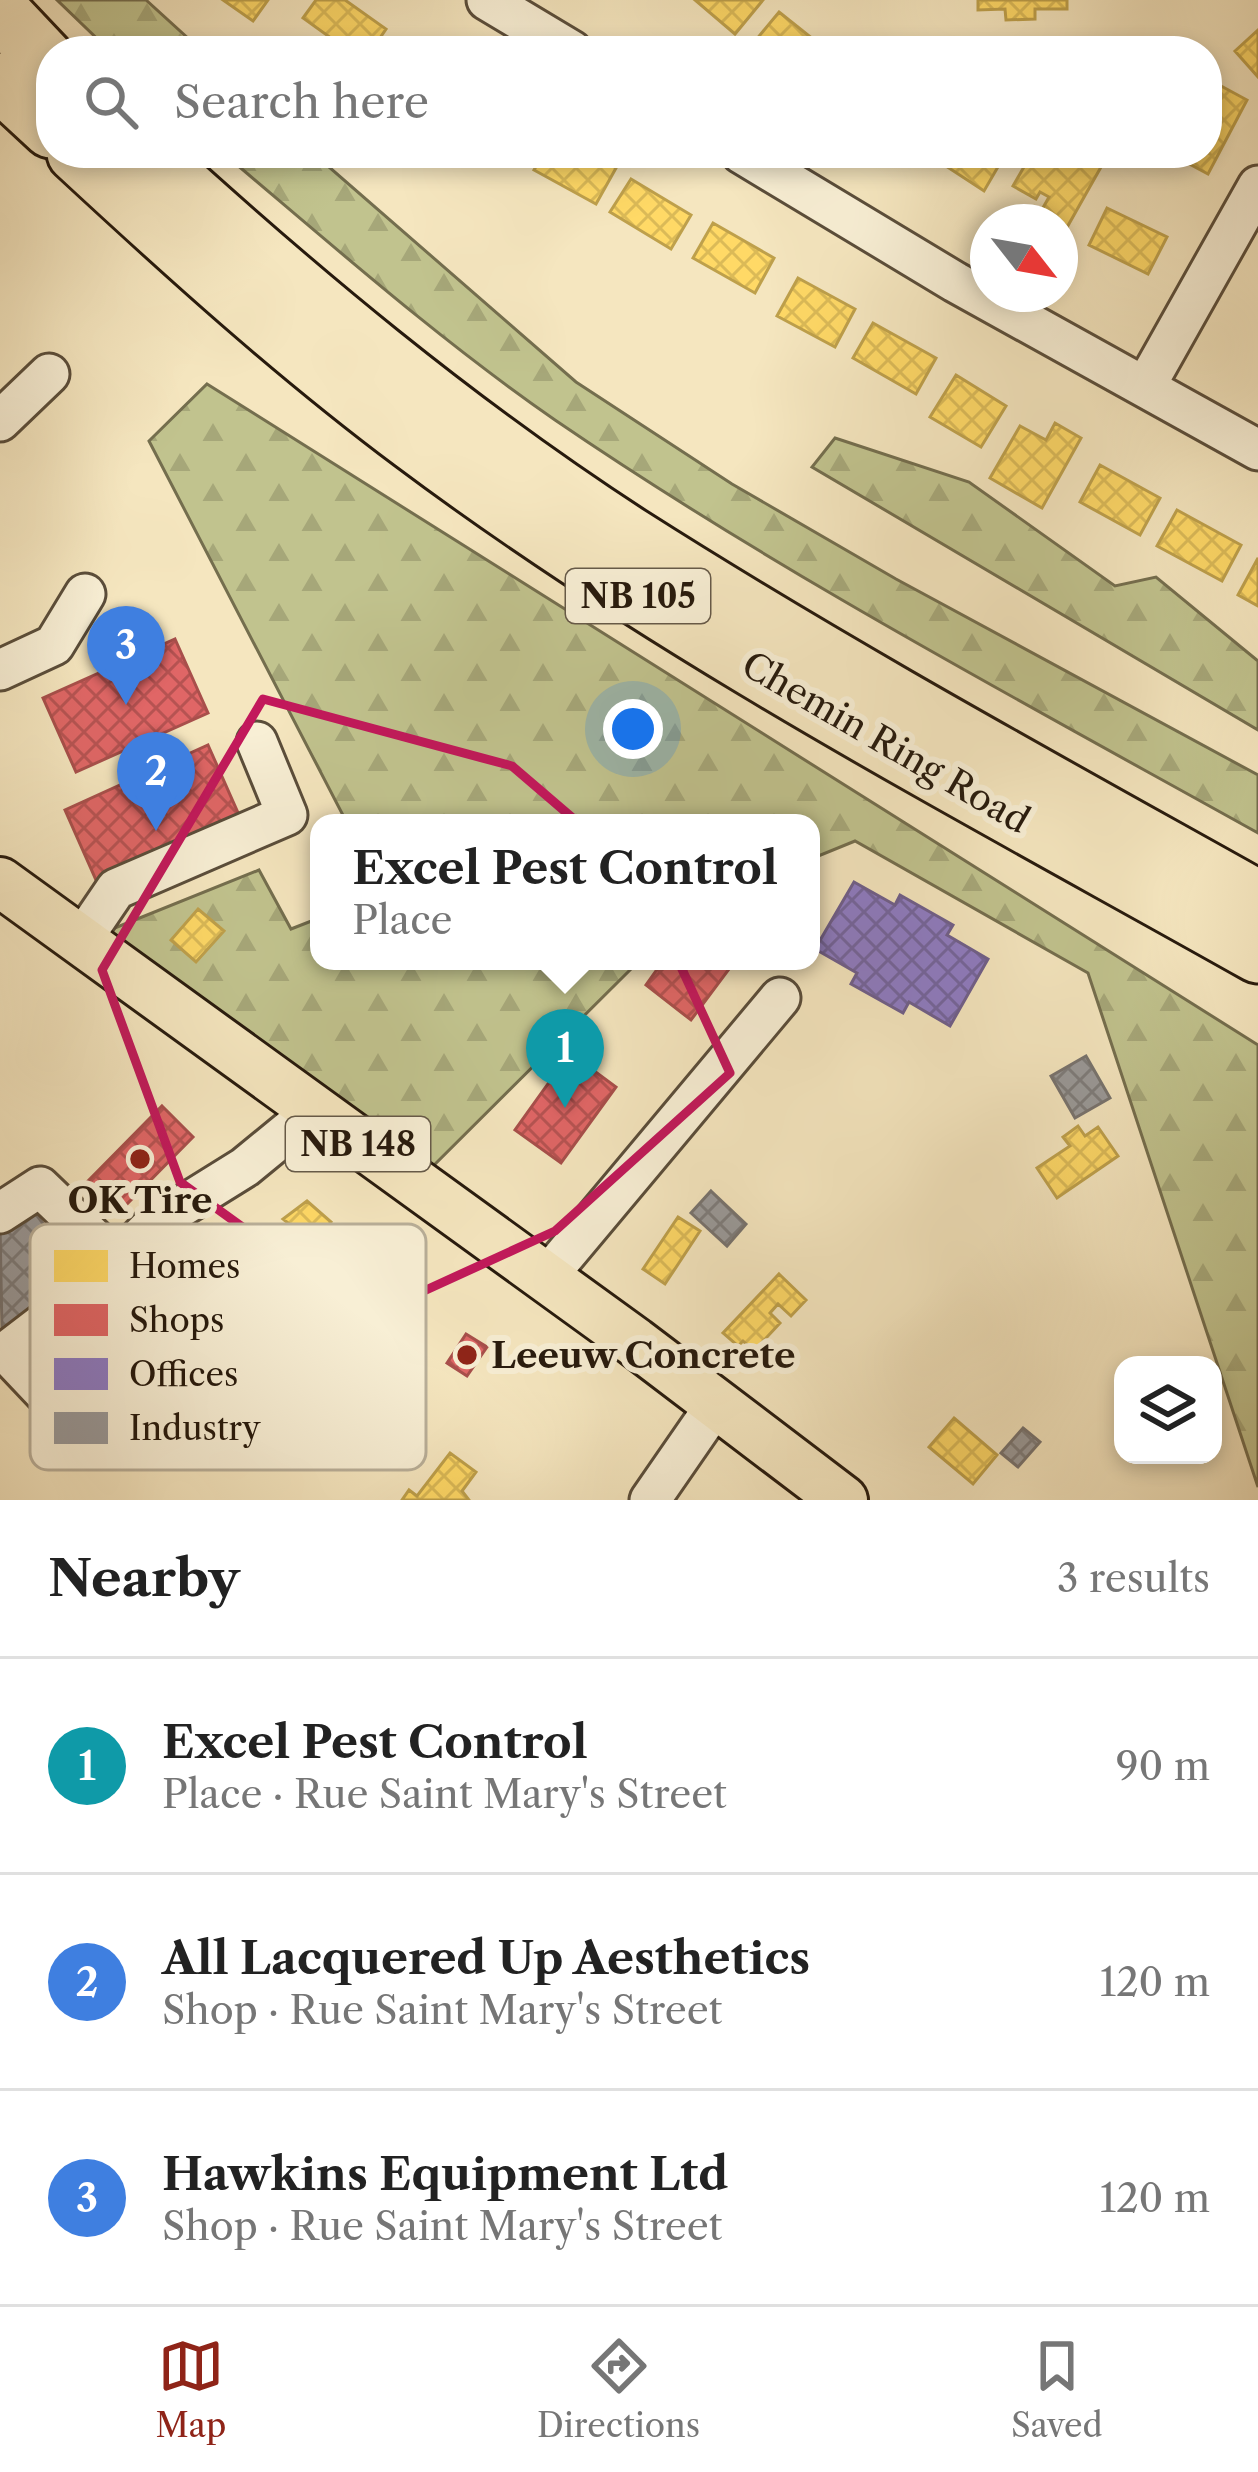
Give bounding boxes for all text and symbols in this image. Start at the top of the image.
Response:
search box [36,36,1222,168]
icon: search [78,69,144,135]
text: Search here [174,74,429,130]
north arrow [970,204,1078,312]
road number: NB 105 [566,569,710,623]
pin: 3 [87,606,165,705]
street label: Chemin Ring Road [734,642,1038,842]
your location [603,699,663,759]
pin: 2 [117,732,195,831]
popup [310,814,820,970]
text: Excel Pest Control [352,840,778,896]
text: Place [352,896,452,944]
pin: 1 [526,1009,604,1108]
road number: NB 148 [286,1117,430,1171]
marker: OK Tire [127,1146,153,1172]
place label: OK Tire [67,1178,213,1222]
legend [30,1224,426,1470]
text: Homes [129,1246,240,1287]
text: Shops [129,1300,224,1341]
place label: Leeuw Concrete [491,1333,796,1377]
marker: Leeuw Concrete [454,1342,480,1368]
text: Offices [129,1354,238,1395]
map controls [1114,1356,1222,1464]
button: layers [1114,1356,1222,1464]
text: Industry [129,1408,261,1449]
text: Nearby [48,1547,240,1609]
text: 3 results [1057,1554,1210,1602]
text: Excel Pest Control [162,1714,588,1770]
text: 1 [78,1742,96,1790]
text: 90 m [1116,1742,1210,1790]
text: Place · Rue Saint Mary's Street [162,1770,727,1818]
text: All Lacquered Up Aesthetics [162,1930,810,1986]
text: 2 [75,1958,99,2006]
text: 120 m [1100,1958,1210,2006]
text: Shop · Rue Saint Mary's Street [162,1986,722,2034]
text: Hawkins Equipment Ltd [162,2146,728,2202]
text: 3 [76,2174,98,2222]
text: 120 m [1100,2174,1210,2222]
text: Shop · Rue Saint Mary's Street [162,2202,722,2250]
tab: Map [155,2333,226,2446]
tab: Directions [537,2333,700,2446]
tab: Saved [1011,2333,1103,2446]

